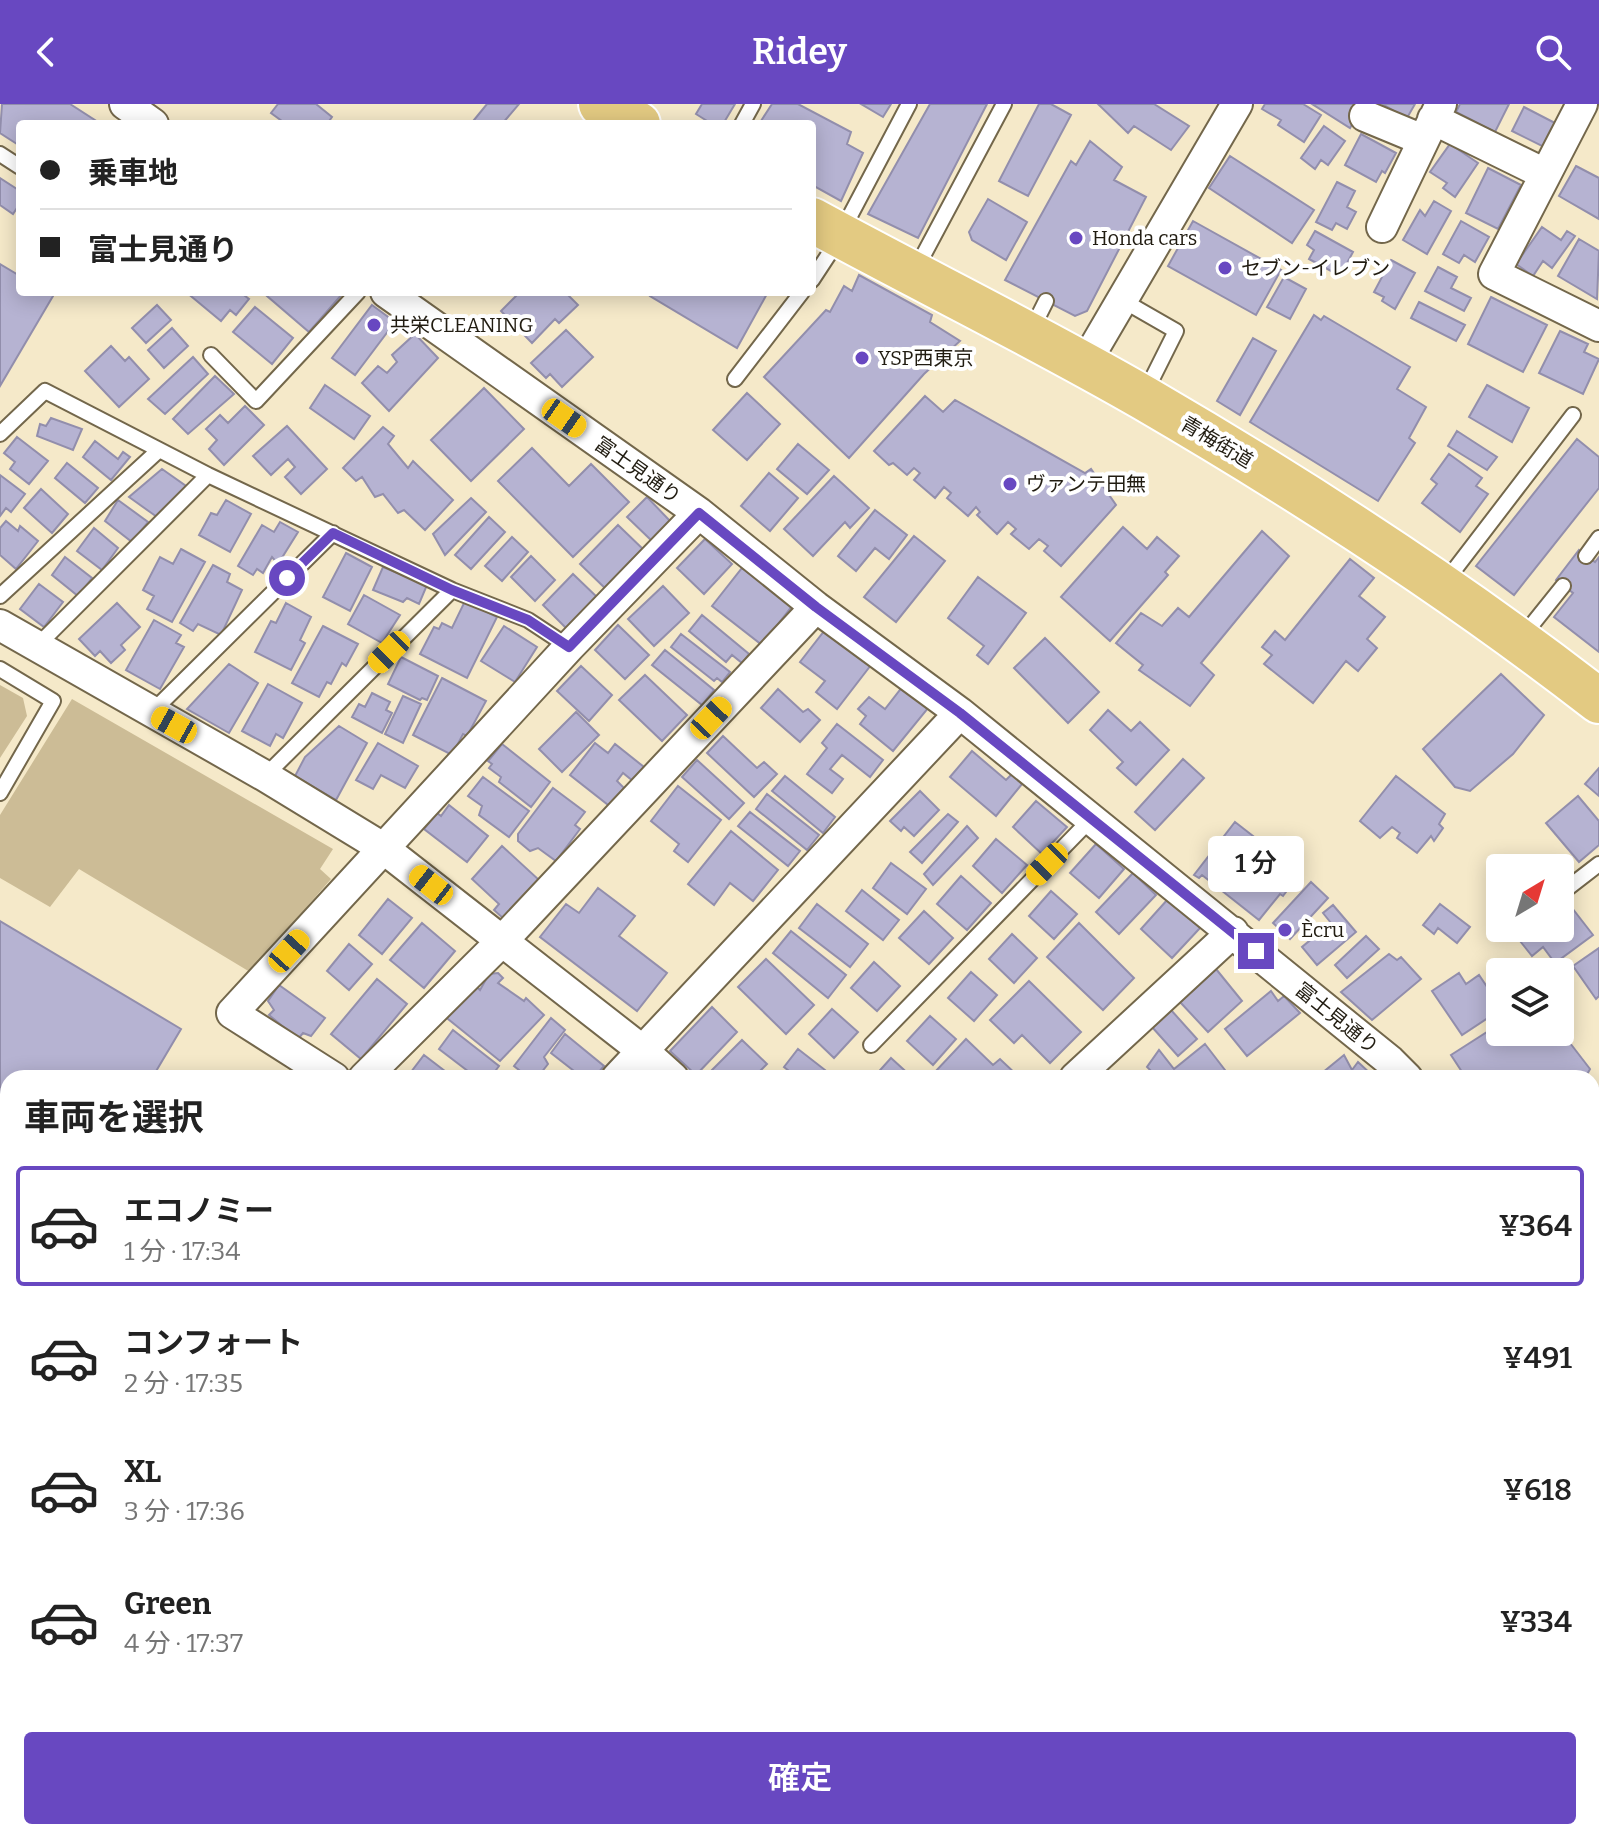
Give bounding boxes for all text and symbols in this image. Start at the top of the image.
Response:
icon: back [24,30,68,74]
text: Ridey [752,30,847,74]
icon: search [1531,30,1575,74]
text: 乗車地 [88,155,178,191]
place label: Honda cars [1092,226,1197,250]
marker: Honda cars [1067,229,1085,247]
text: 富士見通り [88,232,238,268]
place label: セブン-イレブン [1241,256,1390,280]
marker: セブン-イレブン [1216,259,1234,277]
place label: 共栄CLEANING [390,313,533,337]
marker: 共栄CLEANING [365,316,383,334]
place label: YSP西東京 [878,346,974,370]
marker: YSP西東京 [853,349,871,367]
car [537,394,591,442]
street label: 青梅街道 [1177,411,1257,473]
street label: 富士見通り [590,431,686,509]
place label: ヴァンテ田無 [1026,472,1146,496]
marker: ヴァンテ田無 [1001,475,1019,493]
route start [269,560,305,596]
car [364,627,414,677]
car [686,692,736,744]
car [147,703,201,747]
callout: 1 分 [1208,835,1304,891]
car [1022,838,1072,890]
text: 1 分 [1235,848,1277,879]
north arrow [1486,854,1574,942]
map controls [1486,854,1574,1046]
car [405,861,457,909]
place label: Ècru [1301,918,1344,942]
marker: Ècru [1276,921,1294,939]
car [264,925,314,977]
route end [1238,933,1274,969]
button: layers [1486,958,1574,1046]
street label: 富士見通り [1291,977,1383,1059]
text: 車両を選択 [24,1096,204,1140]
icon: car [28,1190,100,1262]
text: エコノミー [124,1193,274,1229]
text: ¥364 [1499,1208,1572,1244]
text: 1 分 · 17:34 [124,1236,240,1267]
icon: car [28,1322,100,1394]
text: コンフォート [124,1325,303,1361]
text: ¥491 [1503,1340,1572,1376]
text: 2 分 · 17:35 [124,1368,243,1399]
icon: car [28,1454,100,1526]
text: XL [124,1454,161,1490]
text: ¥618 [1503,1472,1572,1508]
text: 3 分 · 17:36 [124,1496,245,1527]
icon: car [28,1586,100,1658]
text: Green [124,1586,211,1622]
text: ¥334 [1500,1604,1572,1640]
text: 4 分 · 17:37 [124,1628,243,1659]
button: 確定 [24,1732,1576,1824]

